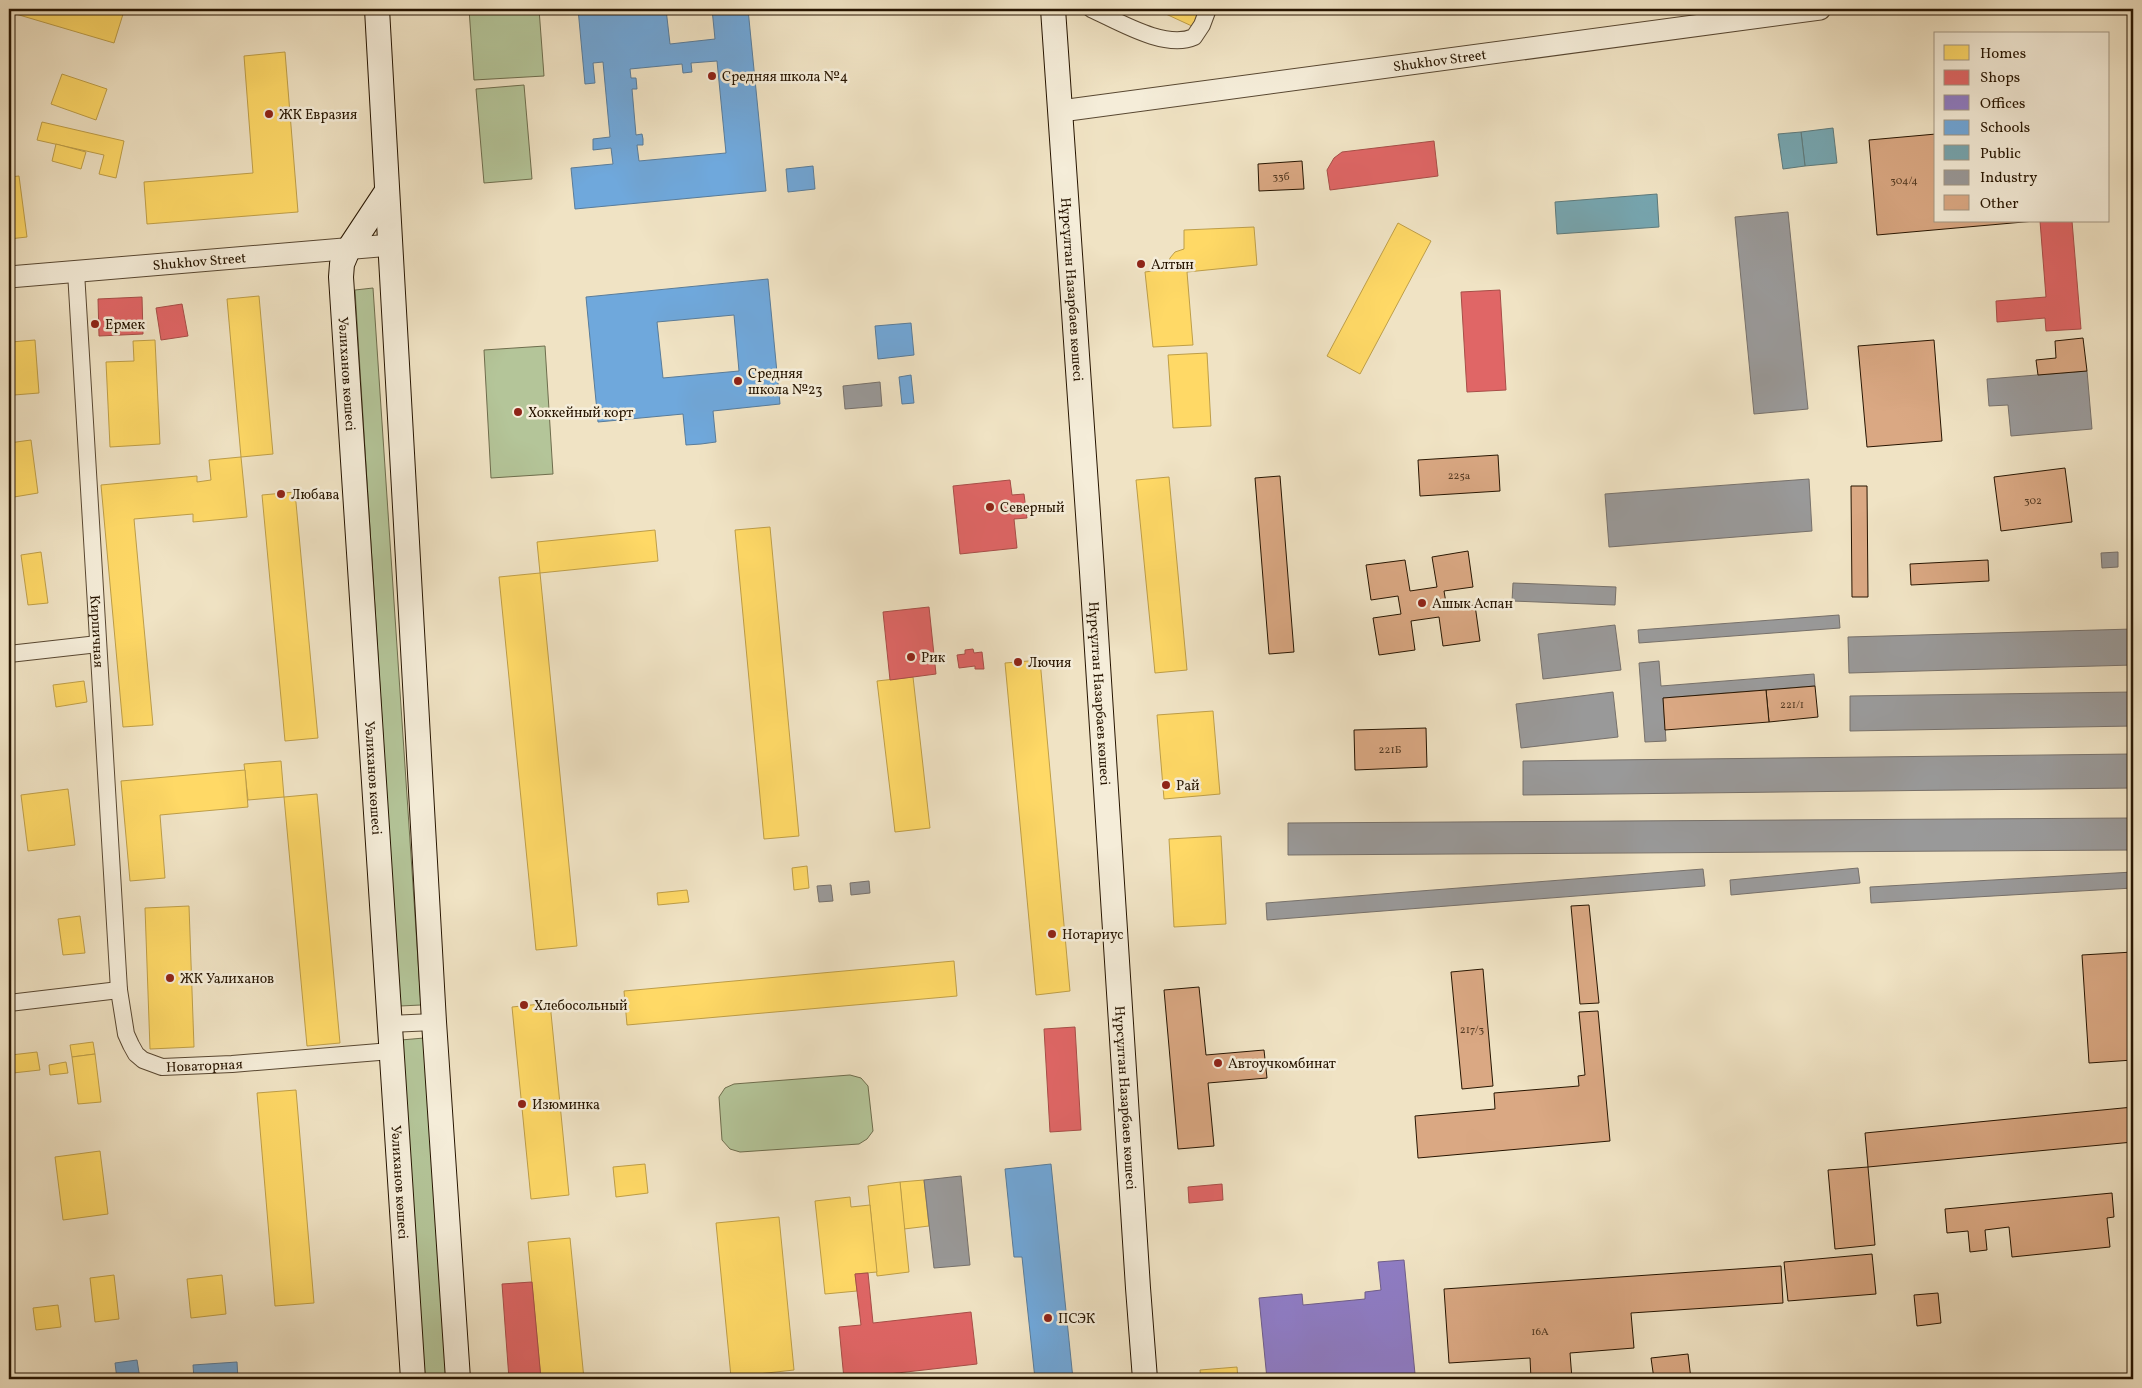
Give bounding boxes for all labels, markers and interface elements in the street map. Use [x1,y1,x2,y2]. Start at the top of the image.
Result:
legend [1934,32,2110,222]
text: Homes [1980,44,2026,65]
street label: Shukhov Street [1392,46,1488,77]
place label: Средняя школа №4 [722,68,848,87]
text: Shops [1980,68,2020,89]
marker: Средняя школа №4 [706,70,718,82]
text: Offices [1980,94,2025,115]
place label: ЖК Евразия [279,106,357,125]
marker: ЖК Евразия [263,108,275,120]
text: Schools [1980,118,2030,139]
text: Public [1980,144,2021,165]
text: Industry [1980,168,2037,189]
house number: 33б [1272,170,1290,185]
house number: 304/4 [1890,174,1918,189]
text: Other [1980,194,2019,215]
street label: Нұрсұлтан Назарбаев көшесі [1055,197,1087,382]
street label: Shukhov Street [152,249,247,276]
place label: Алтын [1151,256,1194,275]
marker: Алтын [1135,258,1147,270]
place label: Ермек [105,316,145,335]
street label: Уәлиханов көшесі [333,316,359,432]
marker: Ермек [89,318,101,330]
place label: Средняя школа №23 [748,365,822,400]
marker: Средняя школа №23 [732,375,744,387]
place label: Хоккейный корт [528,404,633,423]
marker: Хоккейный корт [512,406,524,418]
house number: 225а [1448,469,1471,484]
place label: Любава [291,486,340,505]
marker: Любава [275,488,287,500]
house number: 302 [2024,494,2042,509]
place label: Северный [1000,499,1065,518]
marker: Северный [984,501,996,513]
street label: Кирпичная [84,594,108,668]
place label: Ашык Аспан [1432,595,1514,614]
marker: Ашык Аспан [1416,597,1428,609]
street label: Нұрсұлтан Назарбаев көшесі [1083,601,1114,786]
place label: Рик [921,649,946,668]
marker: Рик [905,651,917,663]
place label: Лючия [1028,654,1071,673]
marker: Лючия [1012,656,1024,668]
house number: 221/1 [1780,698,1804,713]
street label: Уәлиханов көшесі [359,720,385,836]
house number: 221Б [1379,743,1402,758]
place label: Рай [1176,777,1200,796]
marker: Рай [1160,779,1172,791]
place label: Нотариус [1062,926,1124,945]
marker: Нотариус [1046,928,1058,940]
place label: ЖК Уалиханов [180,970,274,989]
marker: ЖК Уалиханов [164,972,176,984]
place label: Хлебосольный [534,997,628,1016]
marker: Хлебосольный [518,999,530,1011]
street label: Нұрсұлтан Назарбаев көшесі [1109,1005,1140,1190]
house number: 217/3 [1460,1023,1485,1038]
street label: Новаторная [166,1055,244,1078]
place label: Автоучкомбинат [1228,1055,1336,1074]
marker: Автоучкомбинат [1212,1057,1224,1069]
place label: Изюминка [532,1096,600,1115]
marker: Изюминка [516,1098,528,1110]
street label: Уәлиханов көшесі [385,1125,412,1240]
place label: ПСЭК [1058,1310,1096,1329]
marker: ПСЭК [1042,1312,1054,1324]
house number: 16А [1531,1325,1549,1340]

